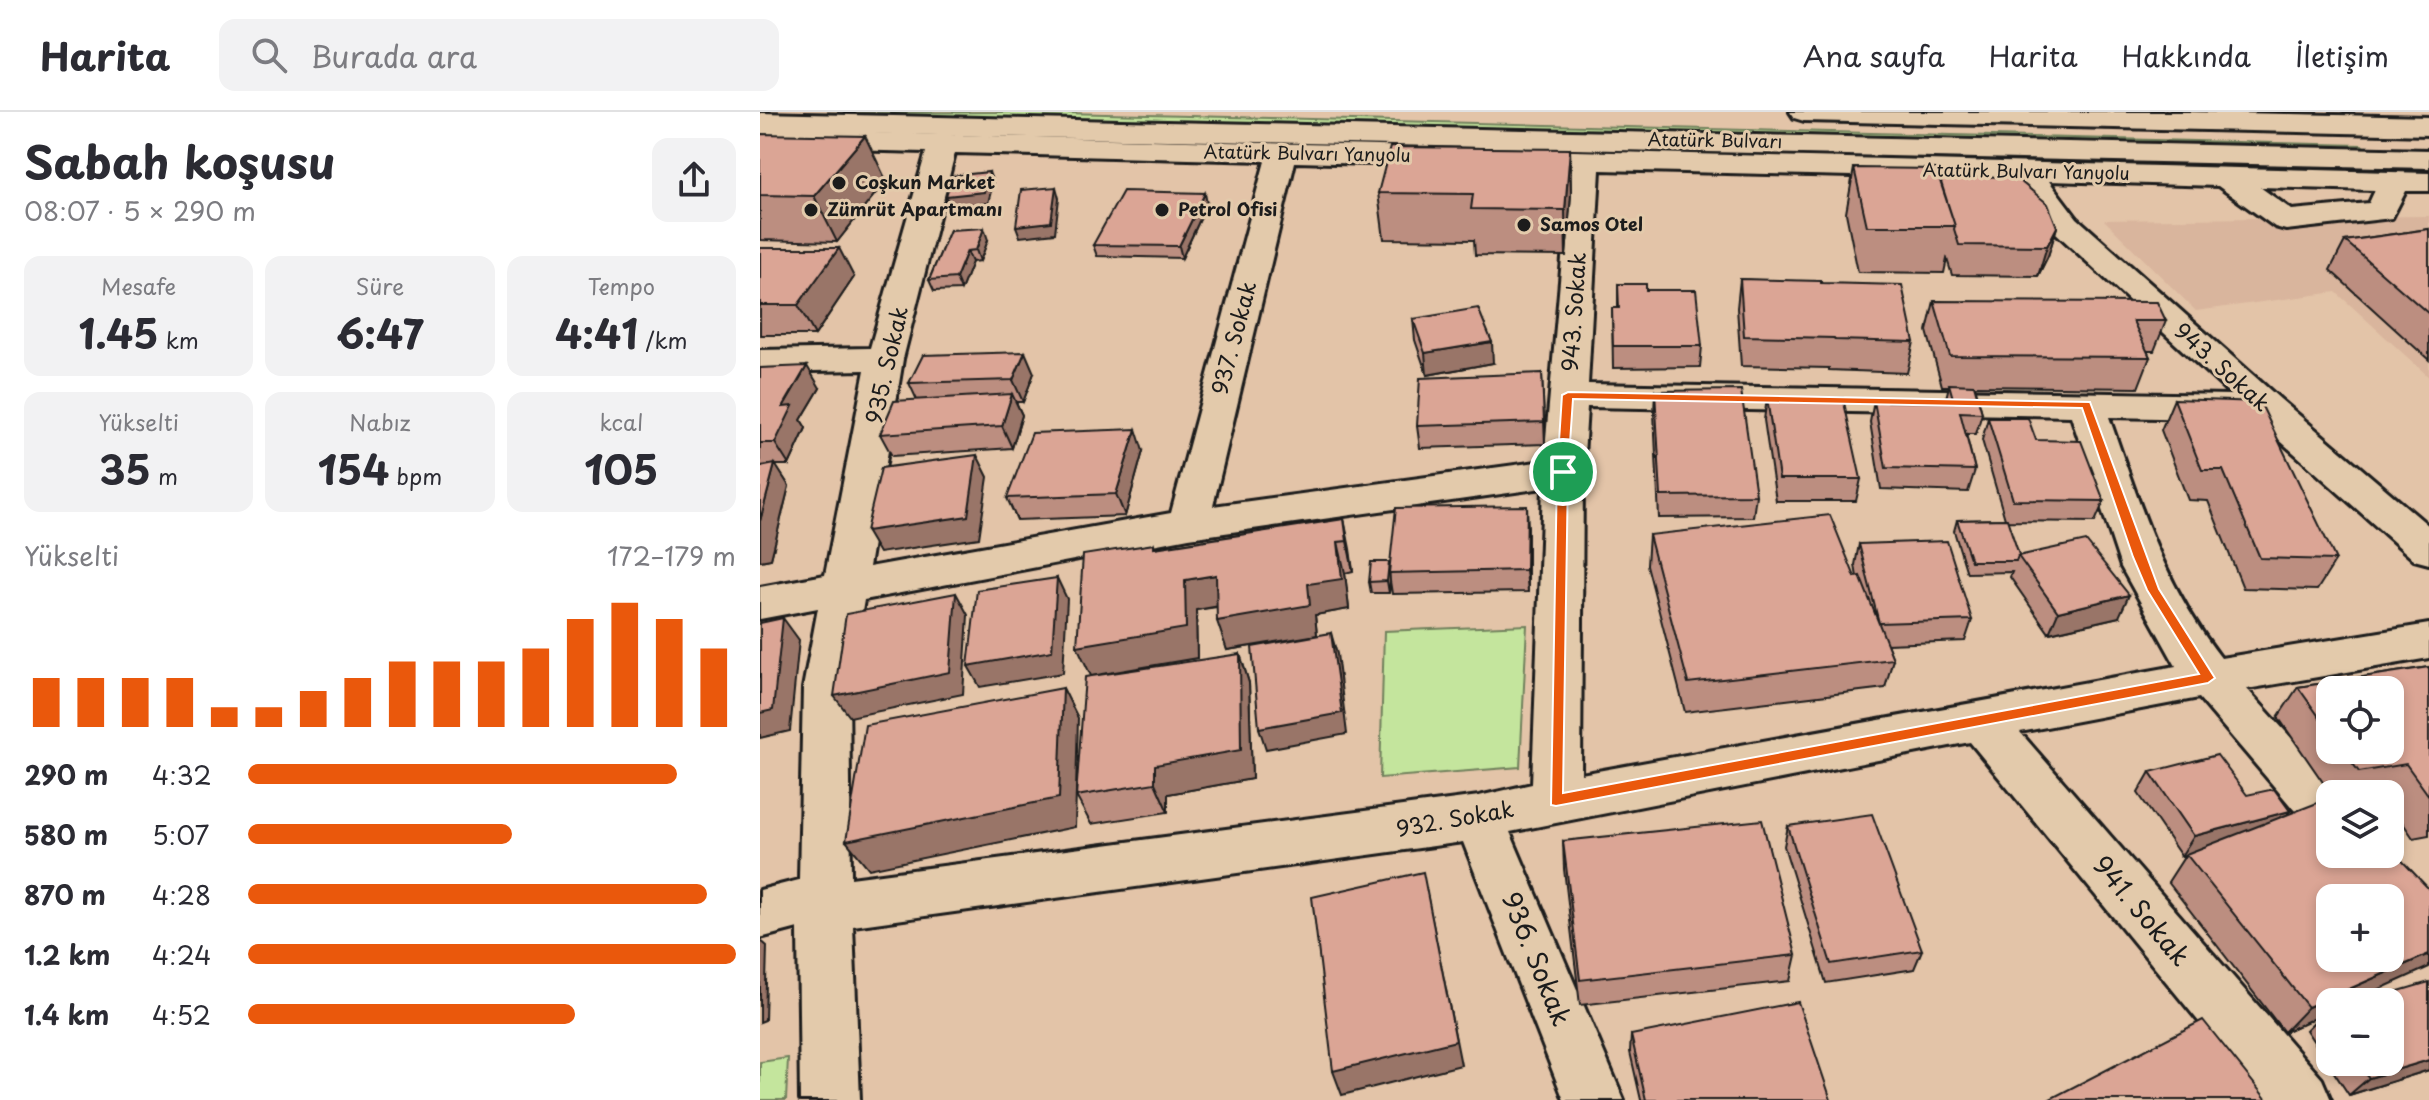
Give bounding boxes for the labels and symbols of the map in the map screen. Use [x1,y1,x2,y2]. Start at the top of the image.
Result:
street label: Atatürk Bulvarı [1647,125,1783,154]
street label: Atatürk Bulvarı Yanyolu [1203,137,1411,168]
street label: Atatürk Bulvarı Yanyolu [1922,155,2130,186]
place label: Coşkun Market [855,168,995,195]
marker: Coşkun Market [830,174,848,192]
place label: Zümrüt Apartmanı [827,195,1002,222]
place label: Petrol Ofisi [1178,195,1278,222]
marker: Zümrüt Apartmanı [802,201,820,219]
marker: Petrol Ofisi [1153,201,1171,219]
place label: Samos Otel [1540,210,1643,237]
marker: Samos Otel [1515,216,1533,234]
street label: 943. Sokak [1552,251,1593,373]
street label: 937. Sokak [1202,277,1264,398]
street label: 935. Sokak [856,302,915,427]
street label: 943. Sokak [2168,314,2279,418]
pin [1529,438,1597,506]
street label: 932. Sokak [1393,791,1517,844]
street label: 941. Sokak [2084,846,2200,974]
street label: 936. Sokak [1493,885,1582,1031]

